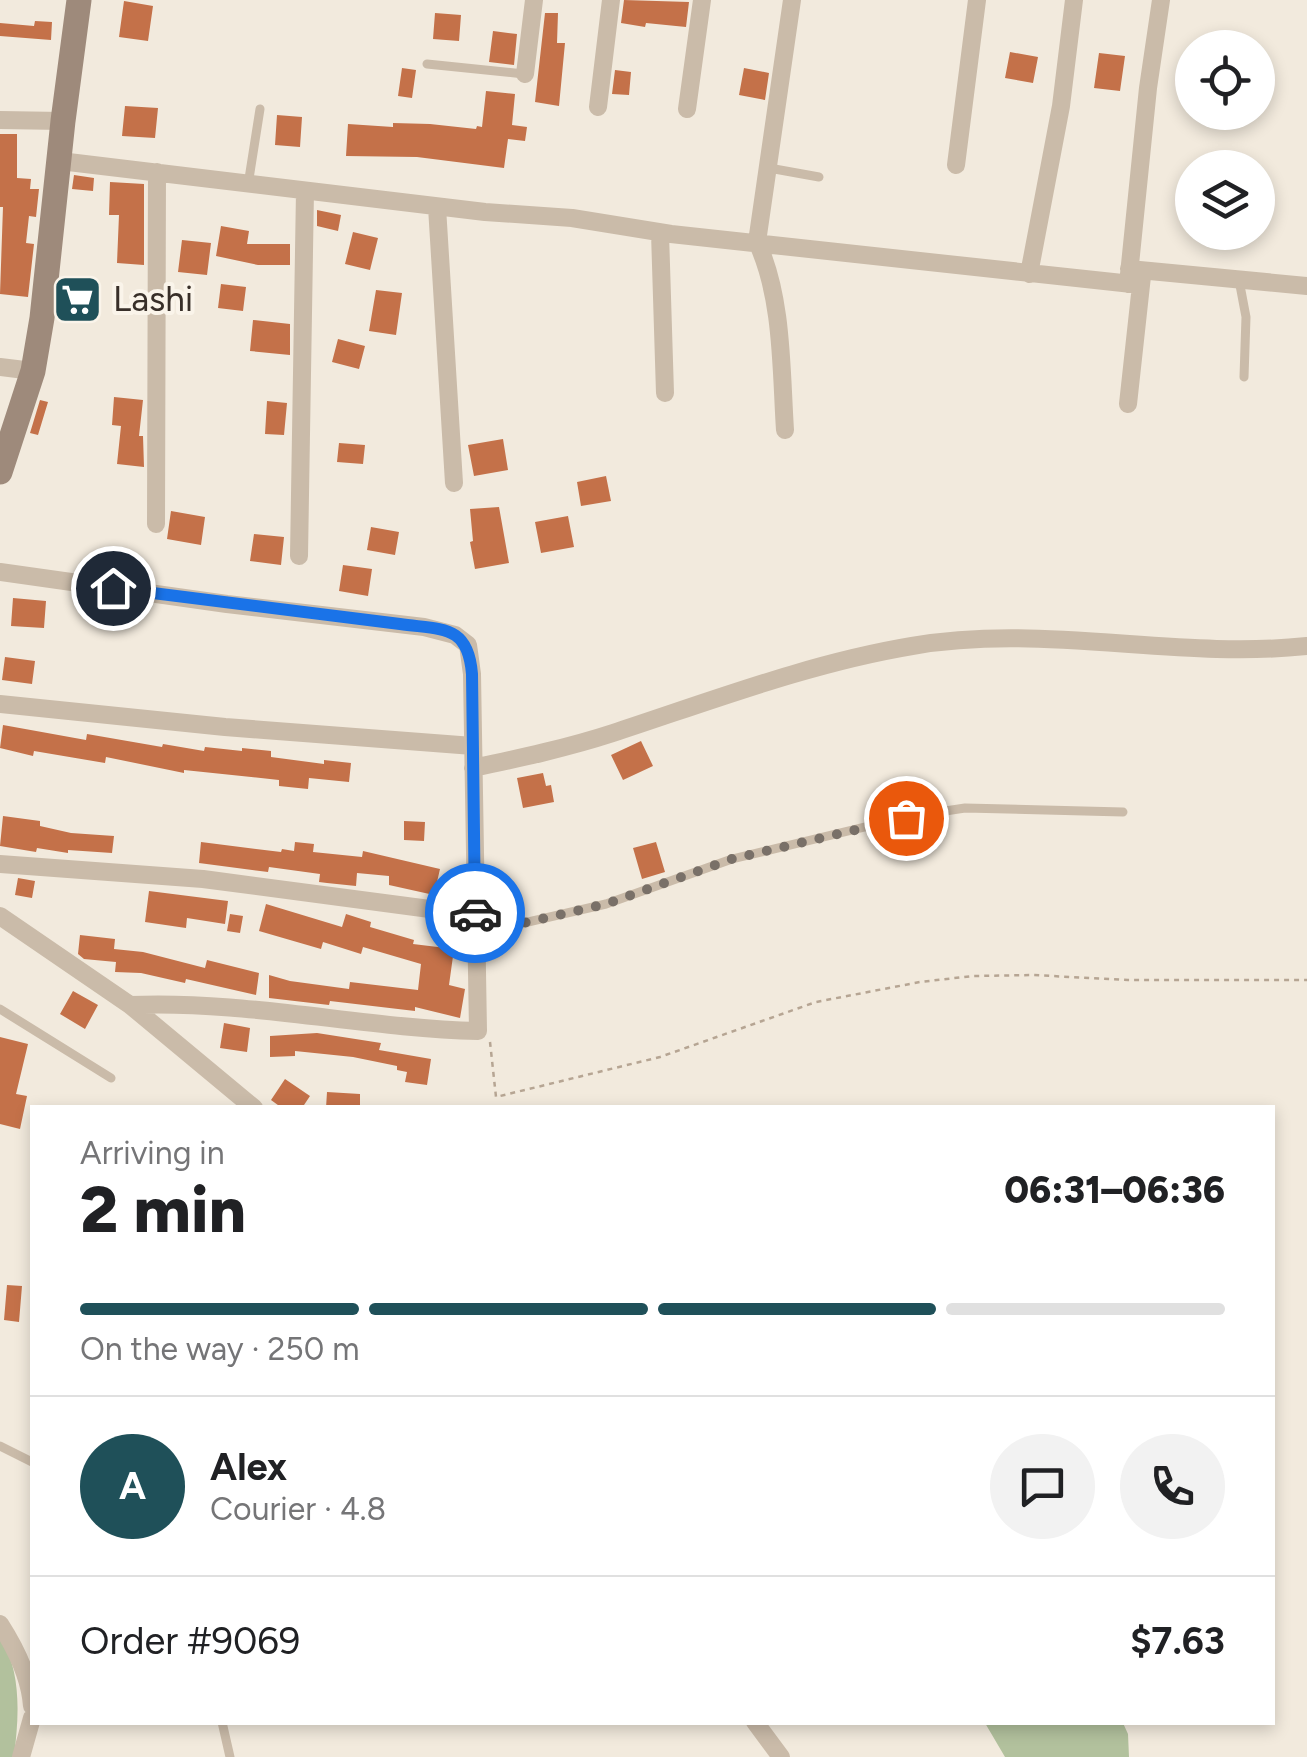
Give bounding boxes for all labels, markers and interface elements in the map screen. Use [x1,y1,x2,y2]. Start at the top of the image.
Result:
map controls [1175,30,1275,250]
button: locate [1175,30,1275,130]
button: layers [1175,150,1275,250]
supermarket icon: Lashi [52,273,104,325]
place label: Lashi [113,278,193,320]
pin [71,546,156,631]
icon: home [86,561,141,616]
pin [864,776,949,861]
icon: bag [879,791,934,846]
courier [425,863,525,963]
icon: car [448,886,503,941]
text: Arriving in [80,1134,225,1172]
text: 06:31–06:36 [1004,1167,1225,1213]
text: 2 min [80,1170,246,1248]
text: On the way · 250 m [80,1330,359,1368]
button: chat [990,1434,1095,1539]
button: phone [1120,1434,1225,1539]
text: Alex [210,1444,287,1490]
text: A [119,1463,146,1509]
text: Courier · 4.8 [210,1490,386,1528]
text: Order #9069 [80,1618,300,1664]
text: $7.63 [1130,1618,1225,1664]

